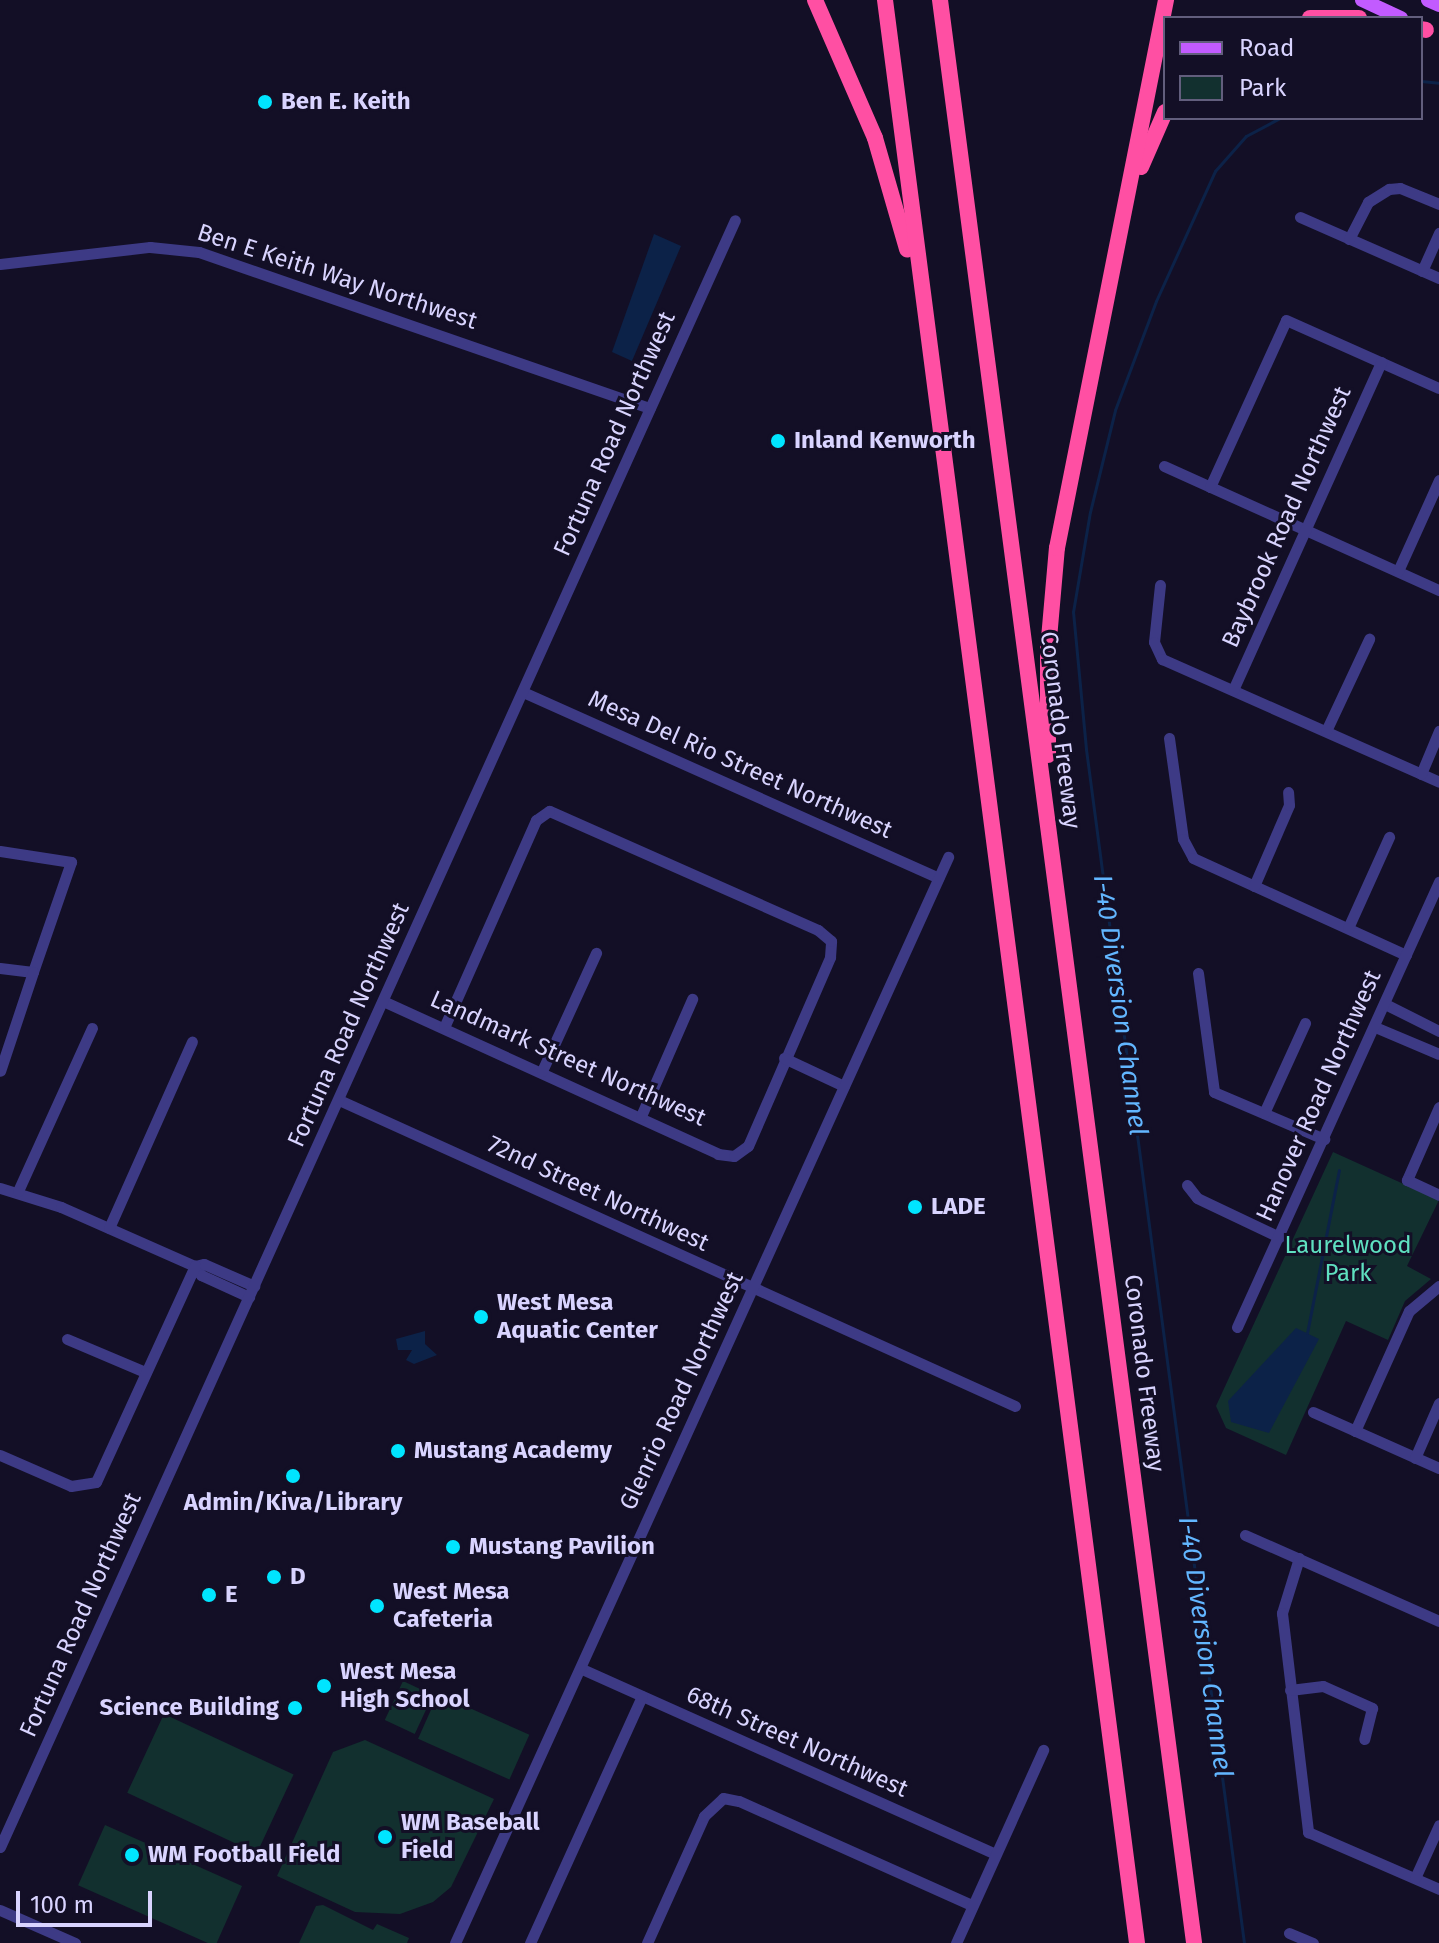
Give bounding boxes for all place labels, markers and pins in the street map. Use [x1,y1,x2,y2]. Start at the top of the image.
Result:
place label: Ben E. Keith [281,88,411,116]
marker: Ben E. Keith [256,93,274,111]
place label: Inland Kenworth [794,427,976,455]
marker: Inland Kenworth [769,432,787,450]
place label: LADE [931,1193,986,1221]
marker: LADE [906,1198,924,1216]
place label: West Mesa Aquatic Center [497,1289,658,1345]
marker: West Mesa Aquatic Center [472,1308,490,1326]
place label: Mustang Academy [414,1437,612,1465]
marker: Mustang Academy [389,1442,407,1460]
marker: Admin/Kiva/Library [284,1467,302,1485]
place label: Admin/Kiva/Library [184,1489,402,1517]
place label: Mustang Pavilion [469,1533,655,1561]
marker: Mustang Pavilion [444,1538,462,1556]
place label: D [290,1563,306,1591]
marker: D [265,1568,283,1586]
place label: West Mesa Cafeteria [393,1578,509,1634]
place label: E [225,1581,238,1609]
marker: E [200,1586,218,1604]
marker: West Mesa Cafeteria [368,1597,386,1615]
place label: West Mesa High School [340,1658,470,1714]
marker: West Mesa High School [315,1677,333,1695]
place label: Science Building [99,1694,279,1722]
marker: Science Building [286,1699,304,1717]
place label: WM Baseball Field [401,1809,540,1865]
marker: WM Baseball Field [376,1828,394,1846]
place label: WM Football Field [148,1841,340,1869]
marker: WM Football Field [123,1846,141,1864]

